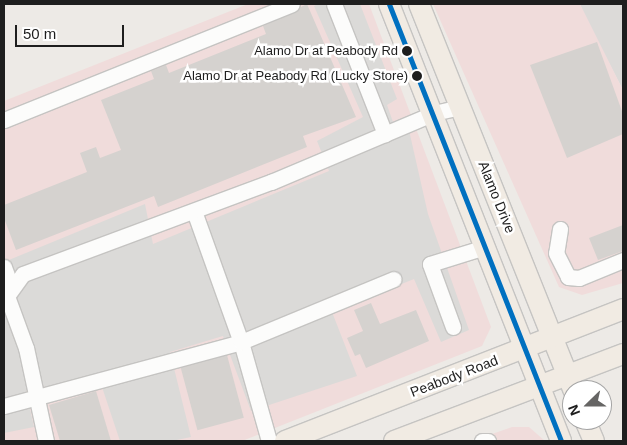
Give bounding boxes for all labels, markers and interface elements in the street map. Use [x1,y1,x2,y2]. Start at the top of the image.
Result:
scale bar [18,15,126,47]
text: 50 m [23,25,56,42]
place label: Alamo Dr at Peabody Rd [254,43,398,59]
marker: Alamo Dr at Peabody Rd [402,46,412,56]
place label: Alamo Dr at Peabody Rd (Lucky Store) [183,68,408,84]
marker: Alamo Dr at Peabody Rd (Lucky Store) [412,71,422,81]
street label: Alamo Drive [475,159,519,235]
street label: Peabody Road [408,352,500,400]
north arrow [562,380,612,430]
text: N [565,403,583,418]

